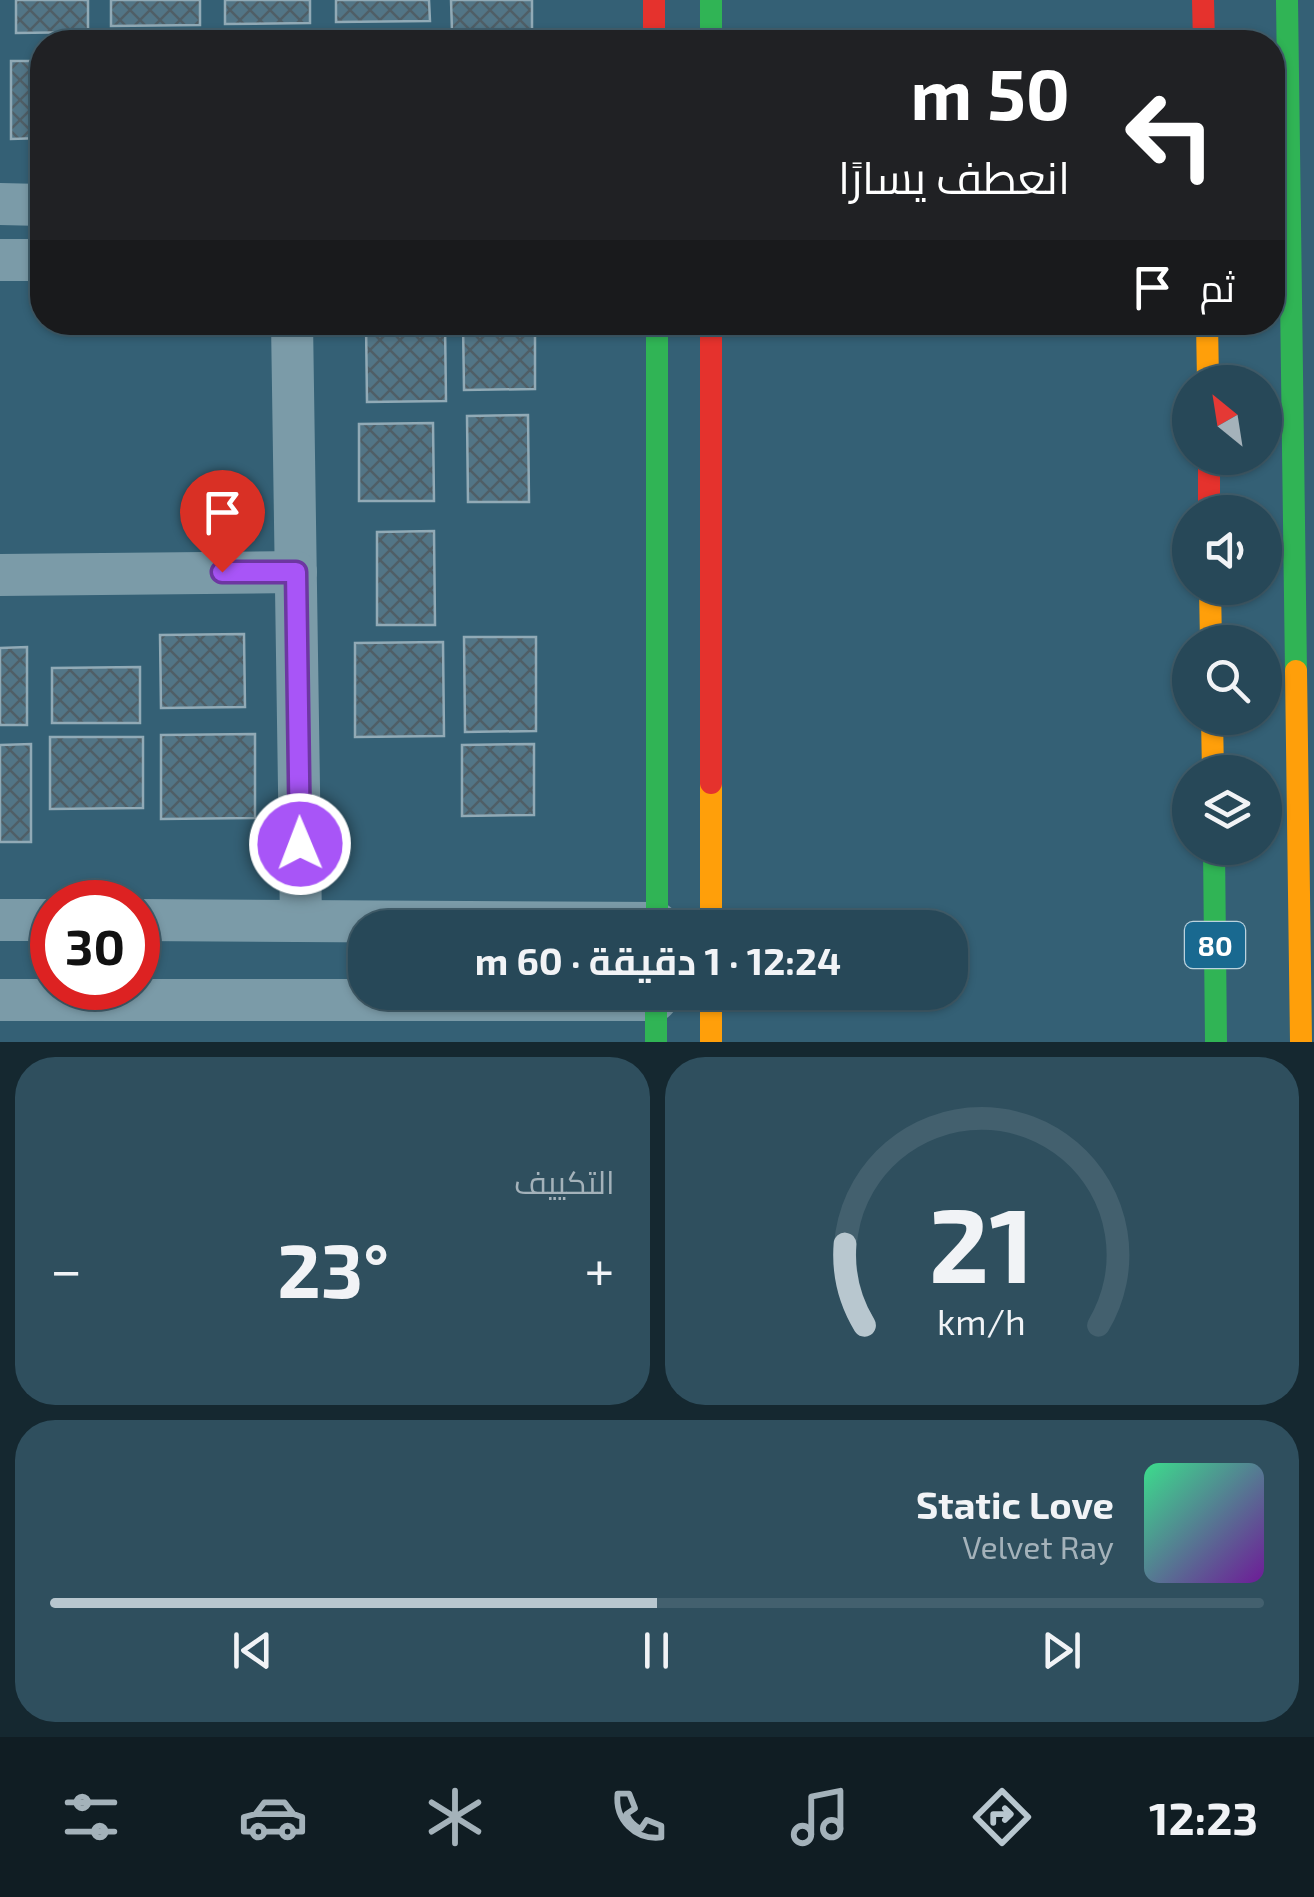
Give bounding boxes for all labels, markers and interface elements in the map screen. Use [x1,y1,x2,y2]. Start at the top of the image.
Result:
text: 50 m [910,50,1070,134]
icon: left [1105,70,1235,200]
text: انعطف يسارًا [838,149,1070,203]
icon: arrive [1125,260,1180,315]
text: ثم [1200,264,1235,310]
north arrow [1172,365,1282,475]
map controls [1172,365,1282,865]
pin [180,470,265,573]
icon: arrive [195,485,250,540]
button: sound [1172,495,1282,605]
button: search [1172,625,1282,735]
button: layers [1172,755,1282,865]
position arrow [248,792,352,896]
speed limit sign: 30 [30,880,160,1010]
road number: 80 [1185,922,1245,968]
text: 12:24 · 1 دقيقة · 60 m [475,937,841,983]
text: التكييف [514,1162,615,1200]
text: 21 [929,1179,1034,1304]
text: 23° [277,1223,389,1313]
text: − [50,1235,82,1301]
text: + [584,1235,615,1301]
text: km/h [937,1299,1026,1342]
text: Static Love [916,1481,1114,1527]
text: Velvet Ray [962,1527,1114,1565]
icon: previous [225,1623,280,1678]
icon: pause [629,1623,684,1678]
icon: next [1034,1623,1089,1678]
icon: filters [56,1782,126,1852]
icon: car [238,1782,308,1852]
icon: climate [420,1782,490,1852]
icon: phone [603,1782,673,1852]
icon: music [785,1782,855,1852]
icon: directions [967,1782,1037,1852]
text: 12:23 [1149,1790,1258,1844]

